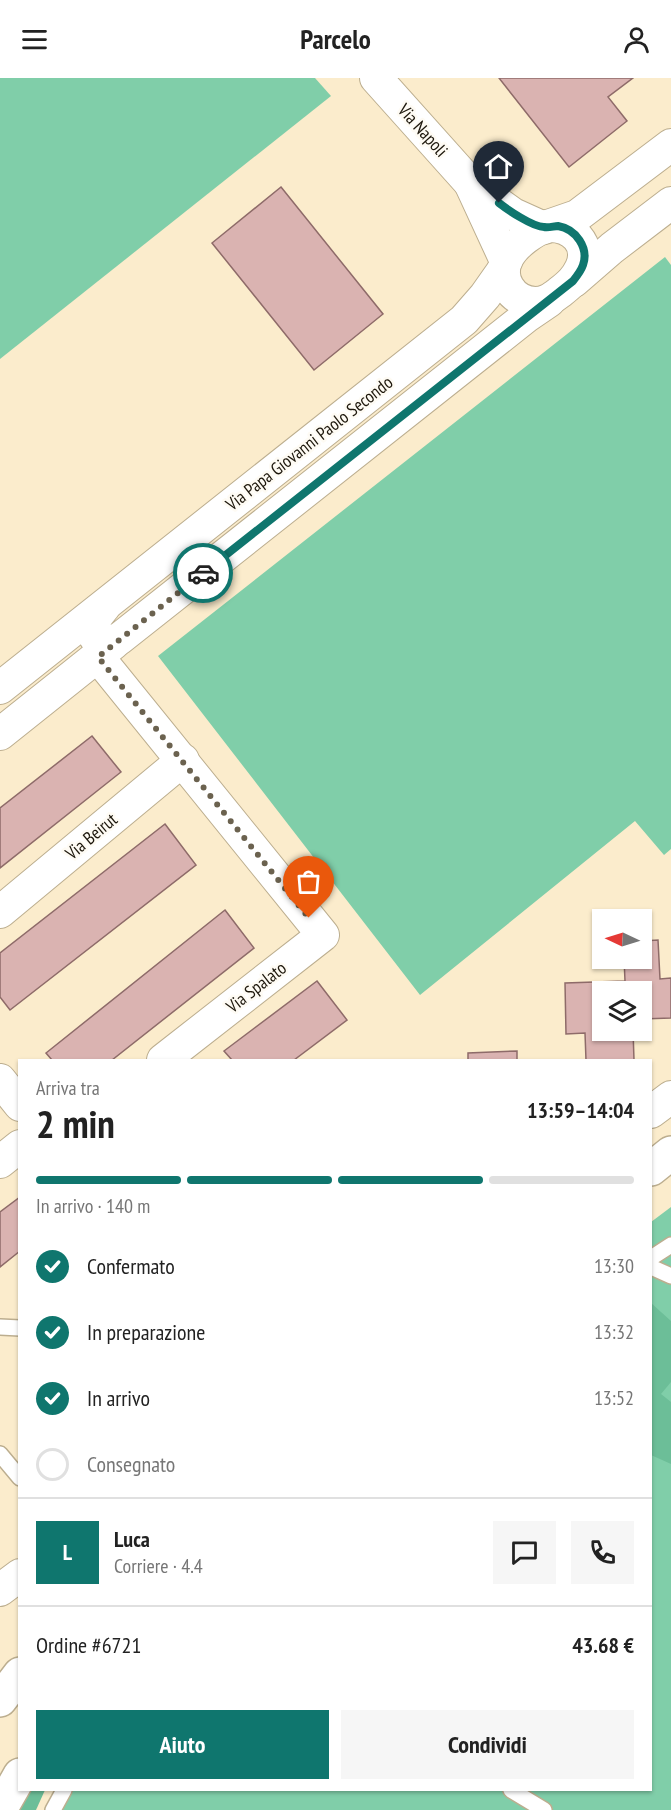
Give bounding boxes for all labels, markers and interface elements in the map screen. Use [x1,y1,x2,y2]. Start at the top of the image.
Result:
text: Parcelo [300,22,371,56]
icon: menu [18,23,51,56]
icon: person [620,23,653,56]
street label: Via Napoli [392,98,453,161]
pin [473,141,524,203]
icon: home [482,150,515,183]
street label: Via Papa Giovanni Paolo Secondo [220,370,397,516]
courier [173,543,233,603]
icon: car [187,557,220,590]
street label: Via Beirut [60,808,122,865]
pin [283,856,334,918]
icon: bag [292,865,325,898]
north arrow [592,909,652,969]
map controls [592,909,652,1041]
street label: Via Spalato [221,956,291,1018]
button: layers [592,981,652,1041]
text: Arriva tra [36,1075,100,1101]
text: 13:59–14:04 [527,1096,634,1124]
text: 2 min [36,1098,115,1149]
text: In arrivo · 140 m [36,1193,150,1219]
icon: check [36,1250,69,1283]
text: Confermato [87,1252,175,1280]
text: 13:30 [594,1253,634,1279]
icon: check [36,1316,69,1349]
text: In preparazione [87,1318,205,1346]
text: 13:32 [594,1319,634,1345]
icon: check [36,1382,69,1415]
text: In arrivo [87,1384,150,1412]
text: 13:52 [594,1385,634,1411]
text: Consegnato [87,1450,175,1478]
button: chat [493,1521,556,1584]
button: phone [571,1521,634,1584]
text: Luca [114,1525,150,1553]
text: L [63,1538,72,1566]
text: Corriere · 4.4 [114,1553,203,1579]
text: Ordine #6721 [36,1631,141,1659]
text: 43.68 € [572,1631,634,1659]
button: Aiuto [36,1710,329,1779]
button: Condividi [341,1710,634,1779]

